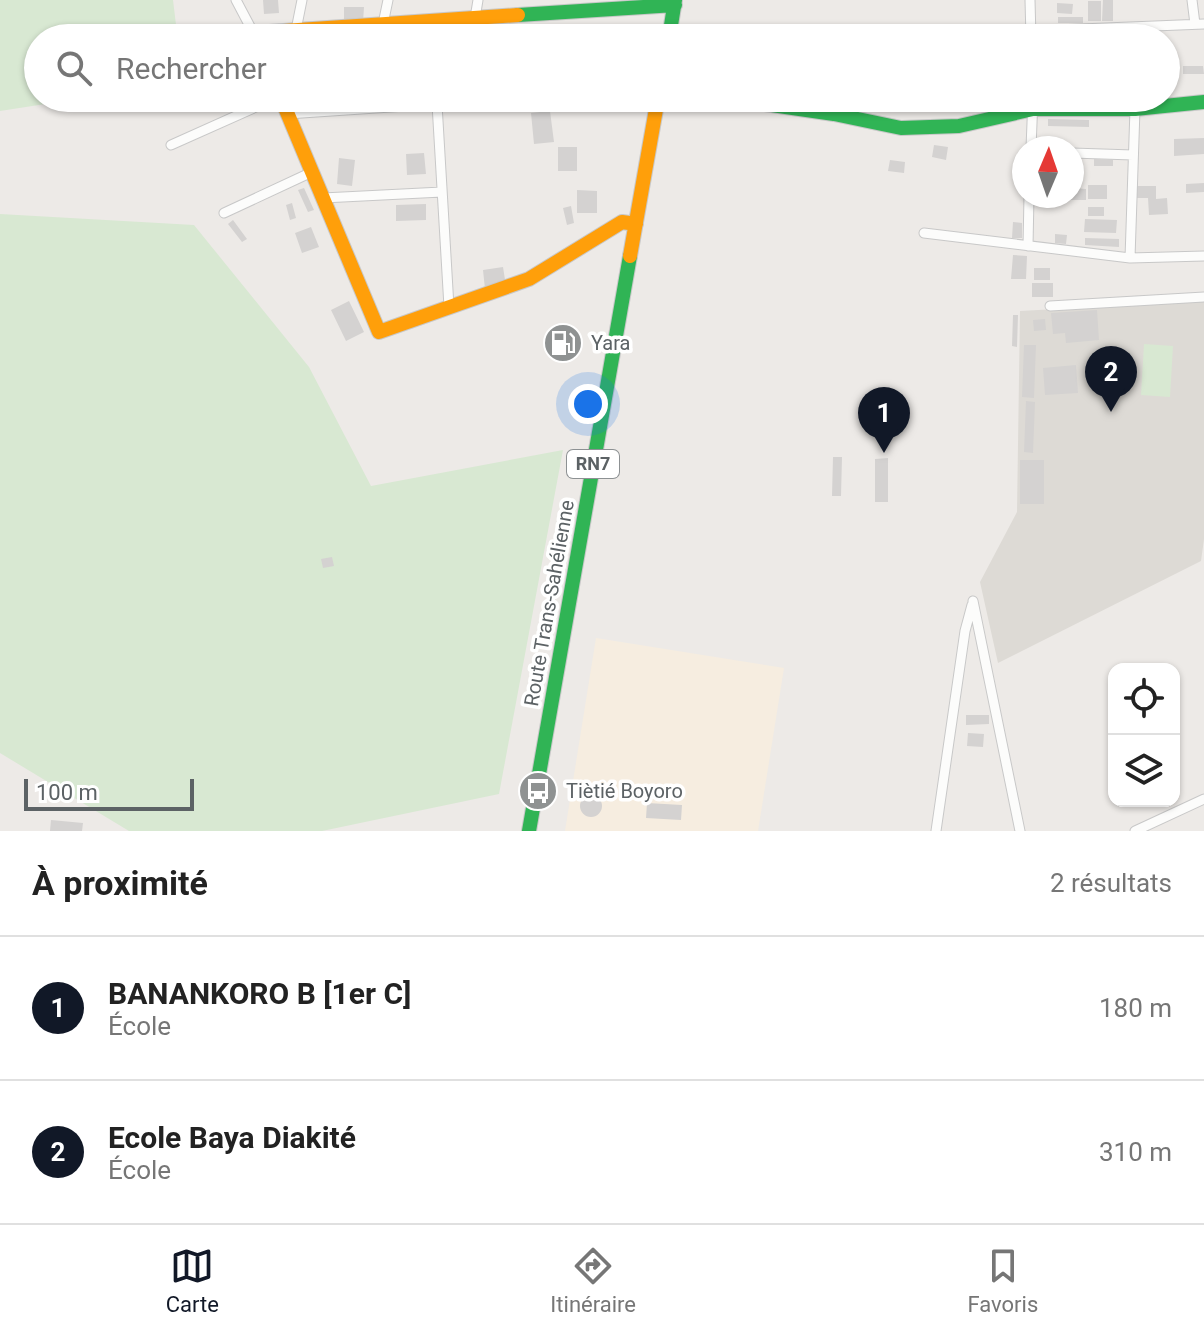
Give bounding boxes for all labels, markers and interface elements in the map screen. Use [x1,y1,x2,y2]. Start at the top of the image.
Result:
search box [24,24,1180,112]
icon: search [52,46,96,90]
text: Rechercher [116,51,267,86]
north arrow [1012,136,1084,208]
fuel station icon: Yara [542,322,584,364]
place label: Yara [591,331,630,355]
pin: 2 [1085,346,1137,412]
your location [568,384,608,424]
pin: 1 [858,387,910,453]
road number: RN7 [567,450,619,478]
street label: Route Trans-Sahélienne [519,498,579,708]
map controls [1108,663,1180,807]
button: locate [1108,663,1180,735]
button: layers [1108,735,1180,807]
bus stop icon: Tiètié Boyoro [517,770,559,812]
scale bar [24,775,194,811]
place label: Tiètié Boyoro [566,779,683,803]
text: 100 m [36,780,98,805]
text: À proximité [32,863,208,903]
text: 2 résultats [1050,868,1172,898]
text: BANANKORO B [1er C] [108,976,411,1011]
text: 1 [51,993,65,1023]
text: 180 m [1099,993,1172,1023]
text: École [108,1011,171,1041]
text: Ecole Baya Diakité [108,1120,356,1155]
text: 2 [51,1137,65,1167]
text: 310 m [1099,1137,1172,1167]
text: École [108,1155,171,1185]
tab: Carte [166,1244,219,1317]
tab: Itinéraire [550,1244,636,1317]
tab: Favoris [967,1244,1038,1317]

